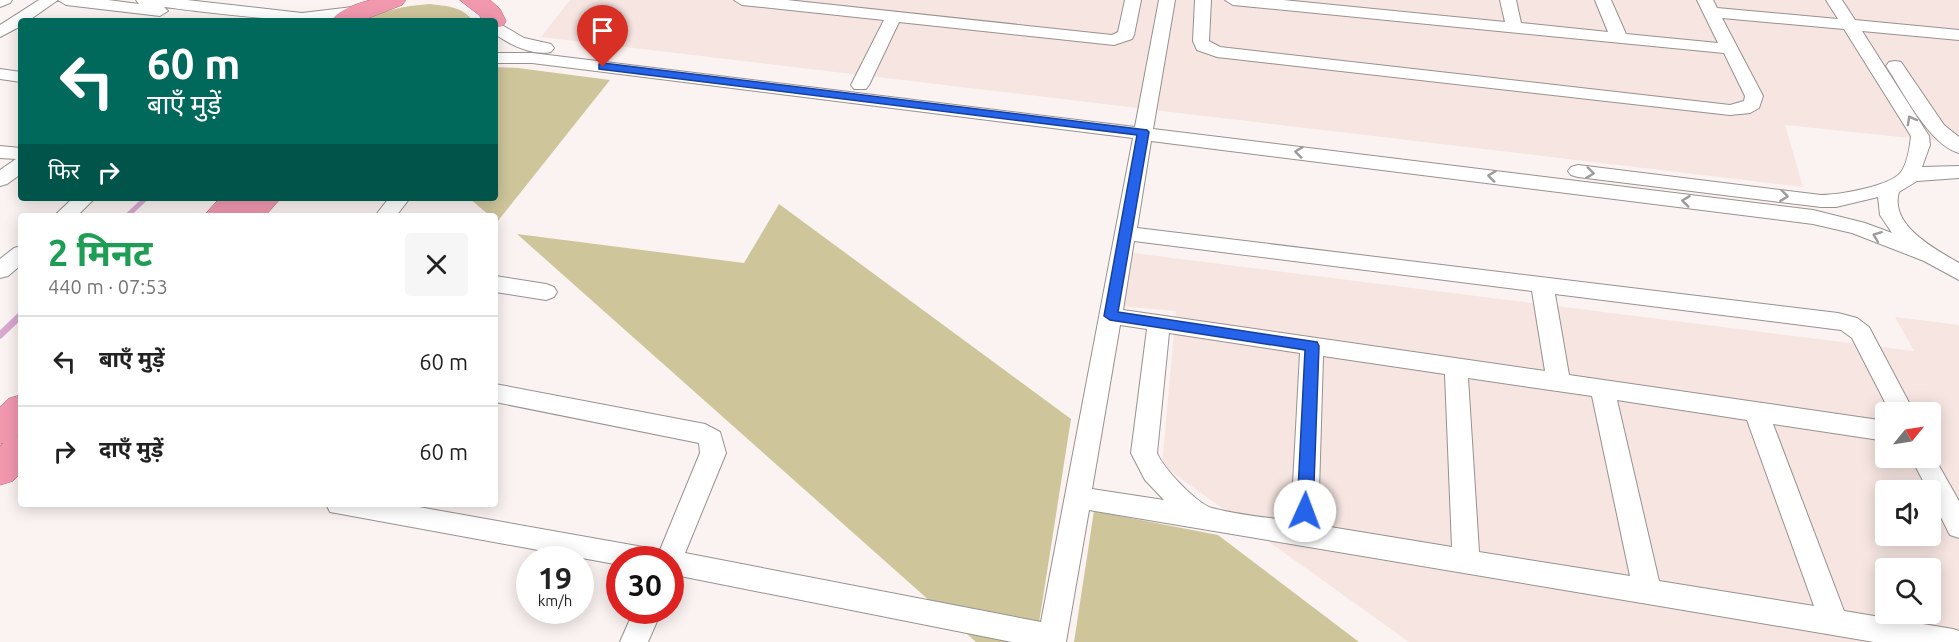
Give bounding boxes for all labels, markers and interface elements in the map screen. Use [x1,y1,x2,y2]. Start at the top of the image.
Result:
pin [577,5,628,67]
icon: arrive [586,14,619,47]
text: 60 m [147,40,241,87]
icon: left [48,42,126,120]
text: बाएँ मुड़ें [147,89,221,119]
one-way arrow [1907,116,1918,126]
one-way arrow [1294,146,1303,159]
icon: right [92,156,125,189]
text: फिर [48,158,80,183]
one-way arrow [1585,166,1595,179]
one-way arrow [1488,171,1497,183]
one-way arrow [1779,190,1788,202]
one-way arrow [1681,195,1690,207]
one-way arrow [1872,230,1883,243]
text: 2 मिनट [48,232,152,273]
button: close [405,233,468,296]
text: 440 m · 07:53 [48,275,168,298]
icon: left [48,345,81,378]
text: बाएँ मुड़ें [99,346,165,371]
text: 60 m [419,349,468,374]
north arrow [1875,402,1941,468]
map controls [1875,402,1941,624]
icon: right [48,435,81,468]
text: दाएँ मुड़ें [99,436,163,461]
text: 60 m [419,439,468,464]
position arrow [1273,479,1337,543]
button: sound [1875,480,1941,546]
speed limit sign: 30 [606,546,684,624]
button: search [1875,558,1941,624]
text: 19 [538,561,572,595]
text: km/h [538,592,572,609]

